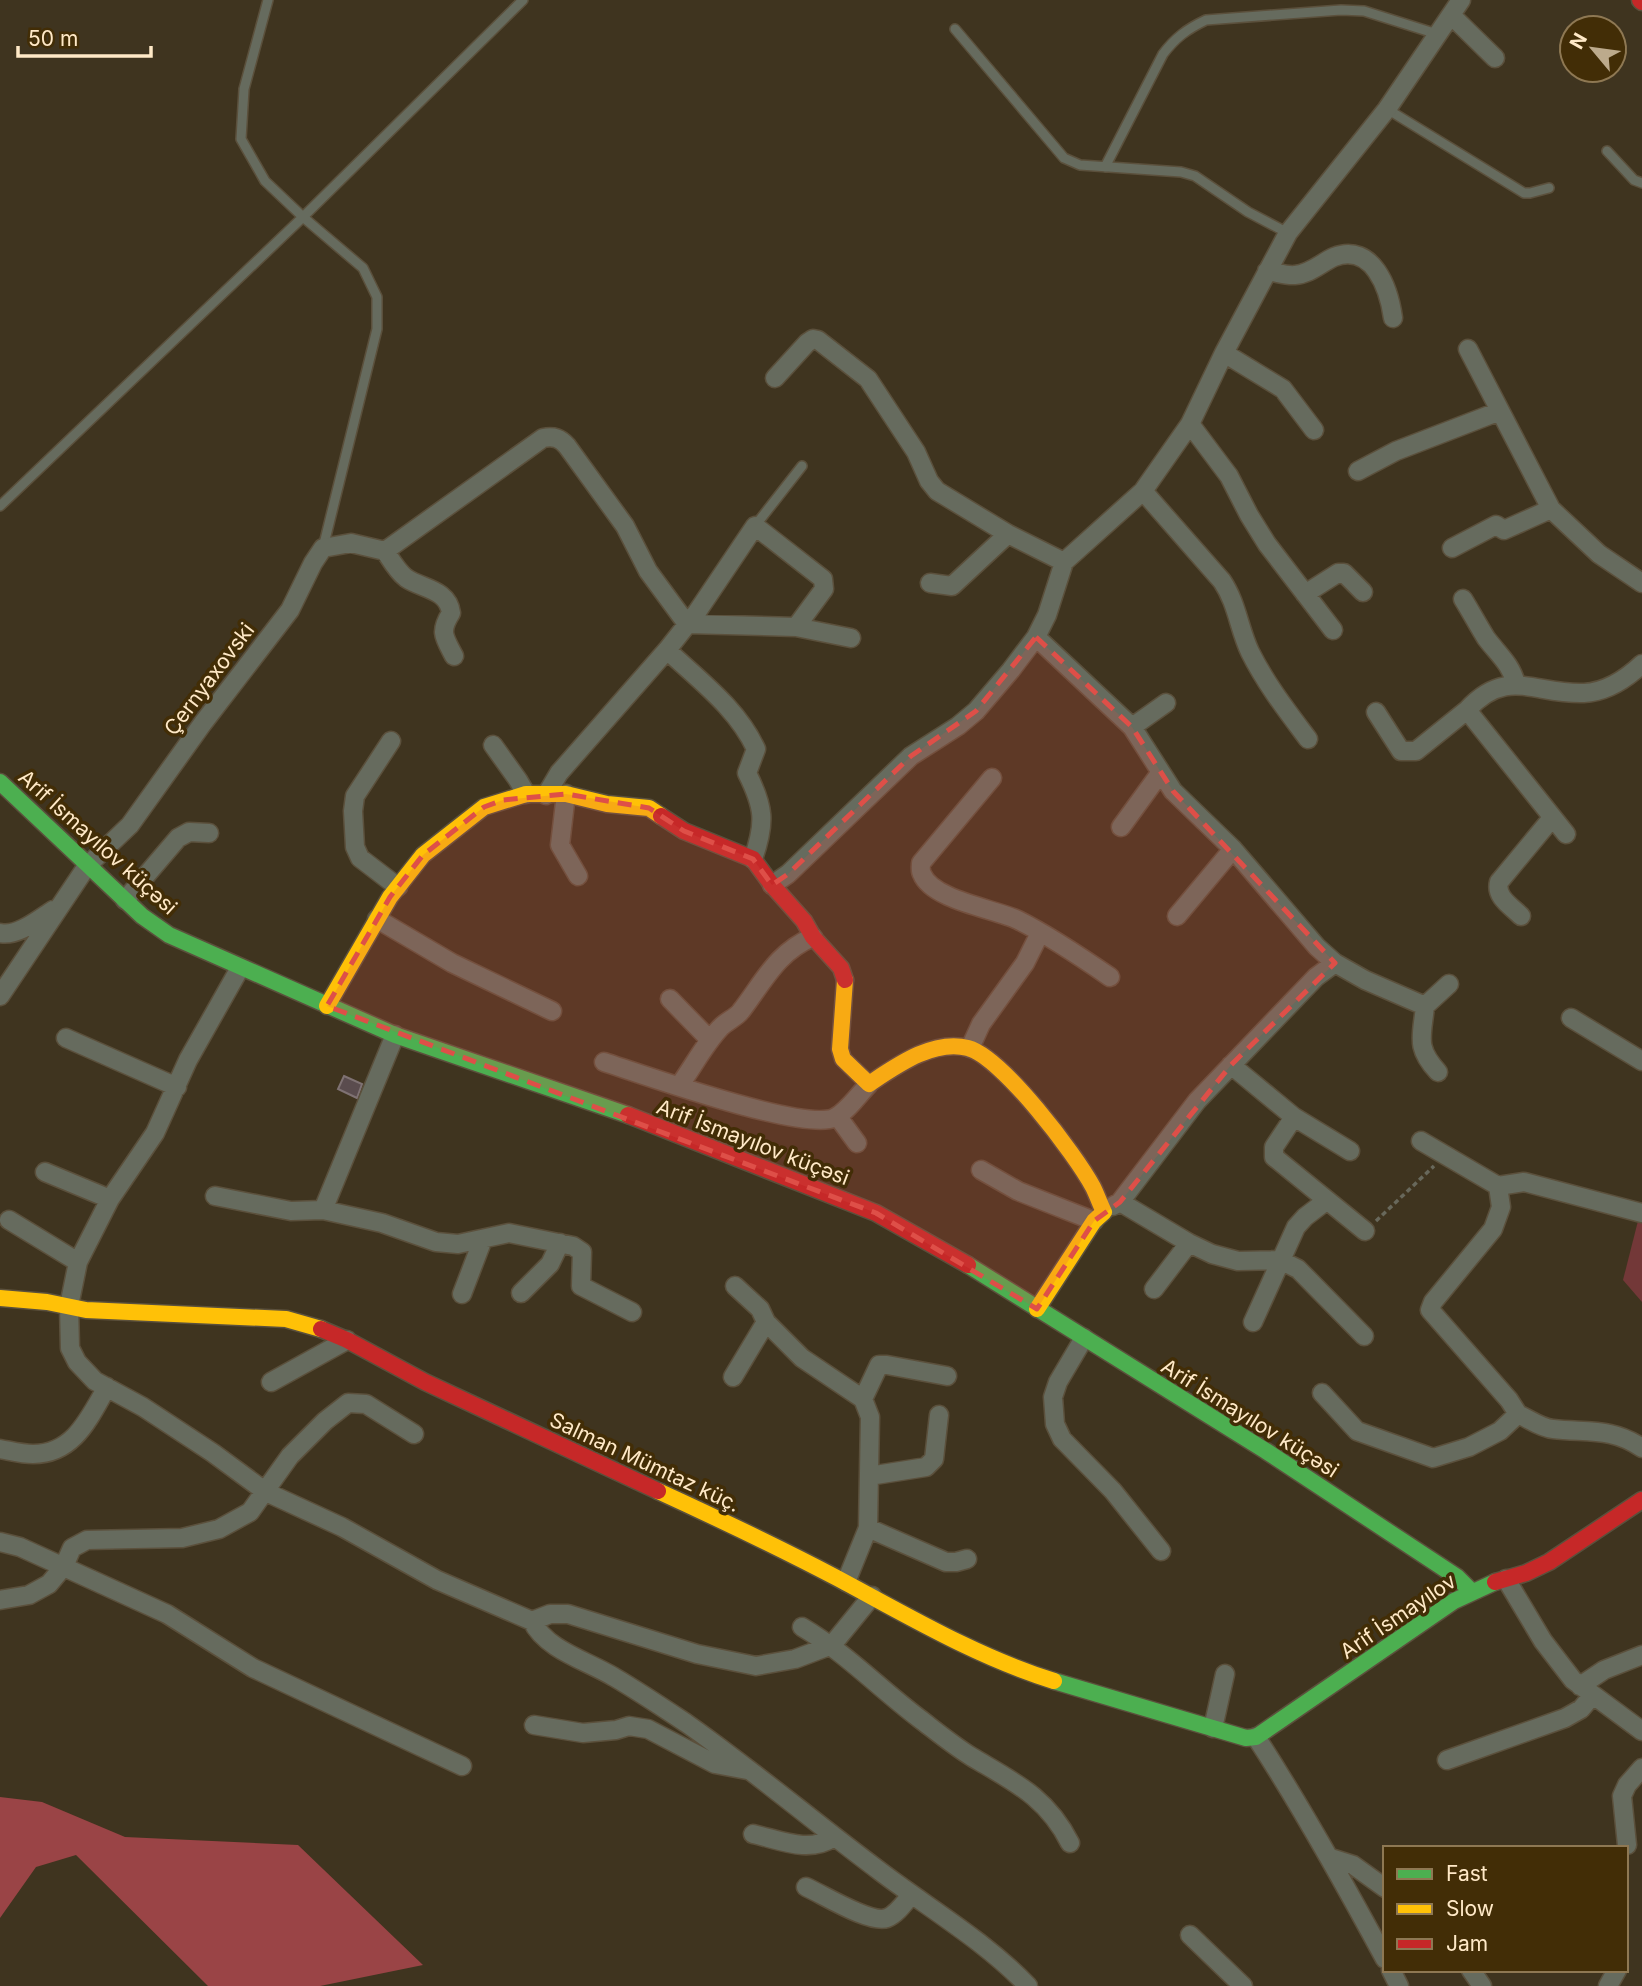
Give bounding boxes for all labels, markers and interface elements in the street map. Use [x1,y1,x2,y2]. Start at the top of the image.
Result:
scale bar [18,14,150,58]
north arrow [1558,14,1628,84]
text: 50 m [28,26,78,51]
text: N [1565,29,1592,53]
street label: Çernyaxovski [159,618,259,740]
street label: Arif İsmayılov küçəsi [14,764,183,920]
street label: Arif İsmayılov küçəsi [653,1093,853,1190]
street label: Arif İsmayılov küçəsi [1157,1352,1344,1483]
street label: Salman Mümtaz küç. [546,1407,744,1517]
street label: Arif İsmayılov [1335,1567,1461,1664]
legend [1383,1846,1628,1972]
text: Fast [1446,1861,1488,1886]
text: Slow [1446,1896,1494,1921]
text: Jam [1446,1931,1488,1956]

